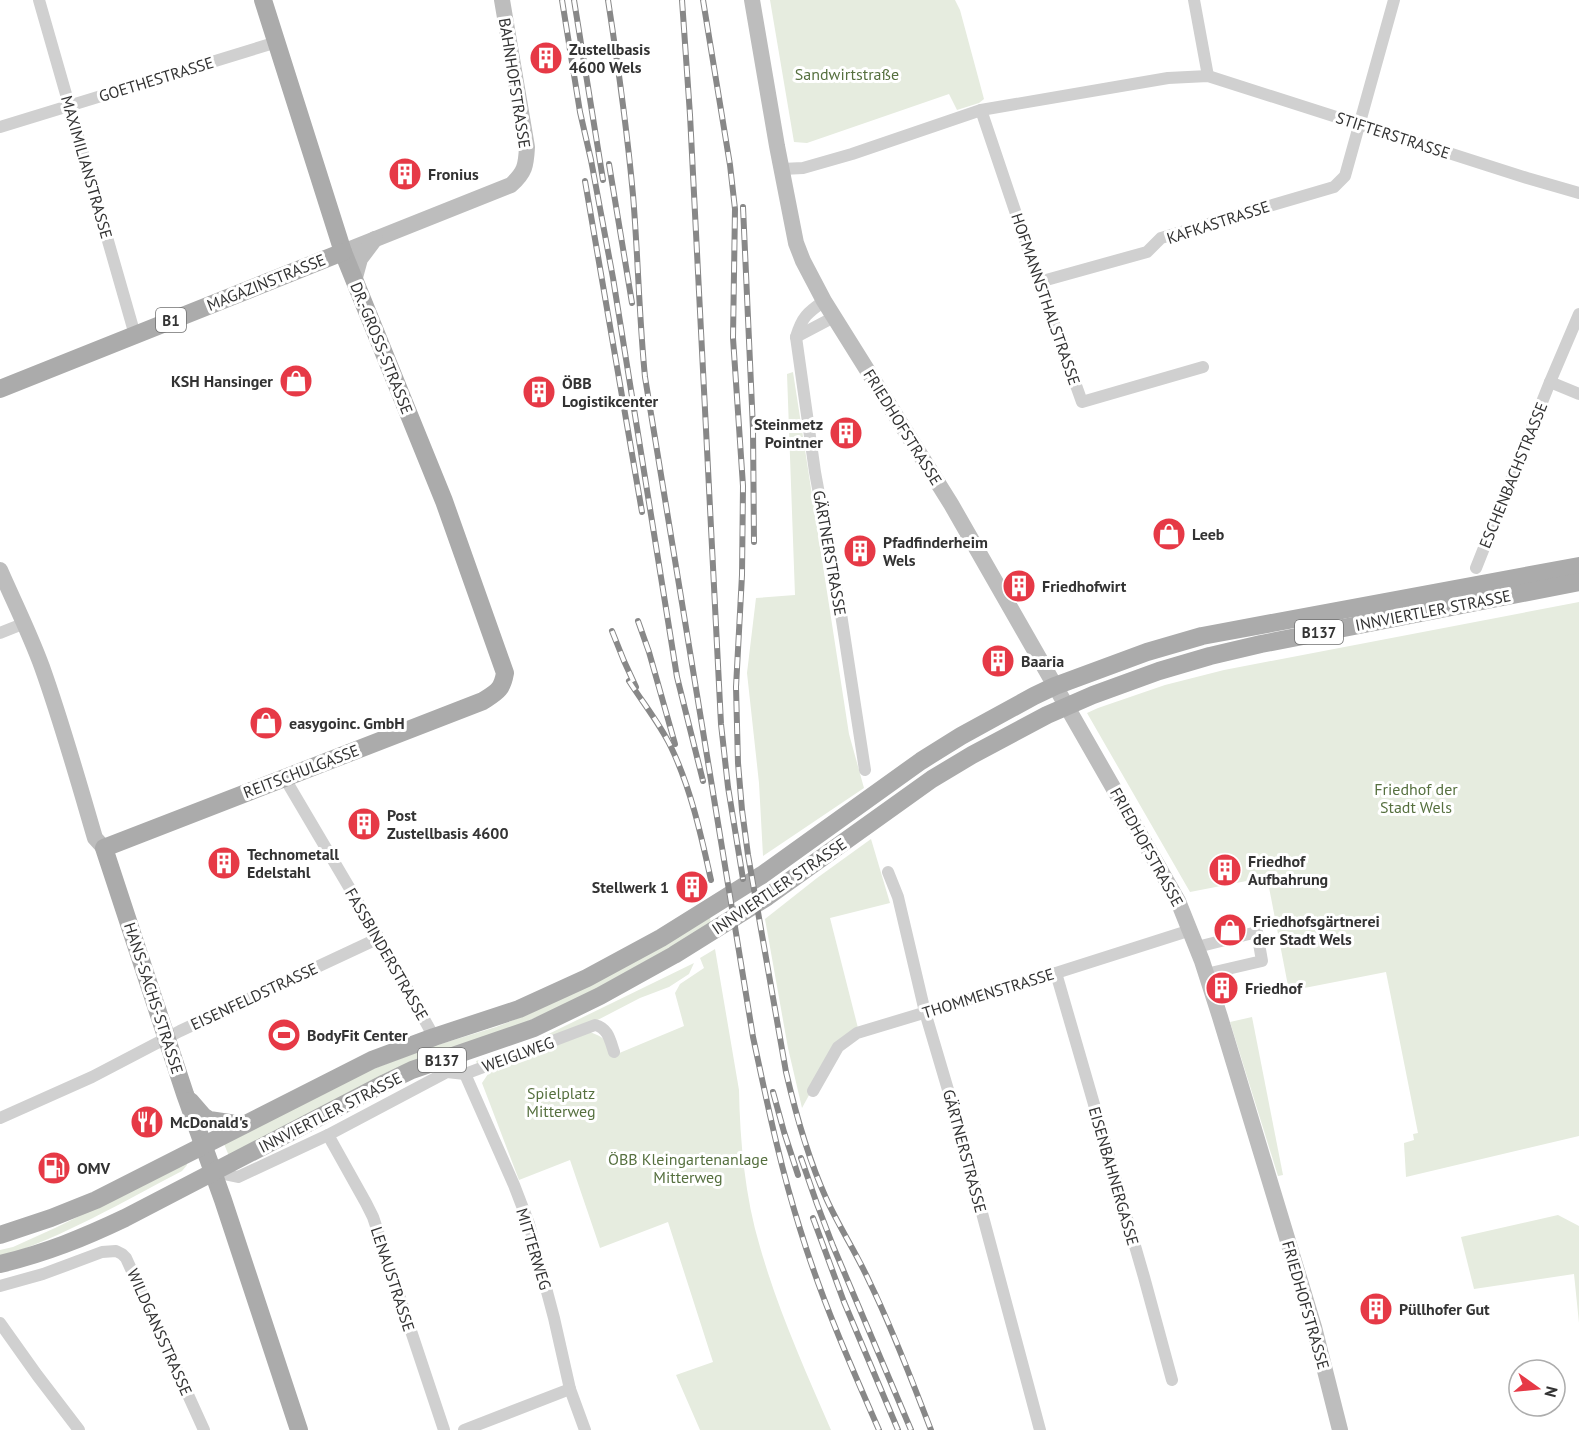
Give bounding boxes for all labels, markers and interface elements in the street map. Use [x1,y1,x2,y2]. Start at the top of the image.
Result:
street label: BAHNHOFSTRASSE [495,16,535,150]
place label: Zustellbasis 4600 Wels [569,39,650,77]
building icon: Zustellbasis 4600 Wels [528,40,564,76]
street label: GOETHESTRASSE [96,52,216,106]
park label: Sandwirtstraße [795,64,899,84]
street label: MAXIMILIANSTRASSE [57,93,117,241]
street label: STIFTERSTRASSE [1333,107,1453,163]
building icon: Fronius [387,156,423,192]
place label: Fronius [428,164,479,184]
street label: KAFKASTRASSE [1164,196,1272,248]
street label: HOFMANNSTHALSTRASSE [1007,210,1085,388]
street label: MAGAZINSTRASSE [204,249,328,315]
street label: DR.-GROSS-STRASSE [346,279,418,417]
road number: B1 [156,308,186,332]
shop icon: KSH Hansinger [278,363,314,399]
street label: FRIEDHOFSTRASSE [859,365,947,489]
place label: KSH Hansinger [171,371,273,391]
place label: ÖBB Logistikcenter [562,373,659,411]
building icon: ÖBB Logistikcenter [521,374,557,410]
street label: ESCHENBACHSTRASSE [1475,399,1551,551]
place label: Steinmetz Pointner [754,414,823,452]
building icon: Steinmetz Pointner [828,415,864,451]
street label: GÄRTNERSTRASSE [809,489,851,617]
shop icon: Leeb [1151,516,1187,552]
place label: Leeb [1192,524,1225,544]
place label: Pfadfinderheim Wels [883,532,988,570]
building icon: Pfadfinderheim Wels [842,533,878,569]
building icon: Friedhofwirt [1001,568,1037,604]
place label: Friedhofwirt [1042,576,1127,596]
street label: INNVIERTLER STRASSE [1354,585,1512,635]
road number: B137 [1295,620,1343,644]
building icon: Baaria [980,643,1016,679]
place label: Baaria [1021,651,1064,671]
shop icon: easygoinc. GmbH [248,705,284,741]
place label: easygoinc. GmbH [289,713,405,733]
street label: REITSCHULGASSE [240,740,362,802]
park label: Friedhof der Stadt Wels [1374,779,1458,817]
street label: FRIEDHOFSTRASSE [1106,784,1188,910]
place label: Post Zustellbasis 4600 [387,805,509,843]
building icon: Post Zustellbasis 4600 [346,806,382,842]
street label: INNVIERTLER STRASSE [708,834,850,938]
place label: Technometall Edelstahl [247,844,339,882]
building icon: Technometall Edelstahl [206,845,242,881]
place label: Friedhof Aufbahrung [1248,851,1328,889]
building icon: Friedhof Aufbahrung [1207,852,1243,888]
building icon: Stellwerk 1 [674,869,710,905]
place label: Stellwerk 1 [592,877,669,897]
street label: FASSBINDERSTRASSE [341,884,433,1024]
place label: Friedhofsgärtnerei der Stadt Wels [1253,911,1380,949]
shop icon: Friedhofsgärtnerei der Stadt Wels [1212,912,1248,948]
street label: HANS-SACHS-STRASSE [120,920,188,1076]
street label: EISENFELDSTRASSE [187,958,321,1034]
street label: THOMMENSTRASSE [920,963,1056,1023]
building icon: Friedhof [1204,970,1240,1006]
place label: Friedhof [1245,978,1303,998]
sports icon: BodyFit Center [266,1017,302,1053]
place label: BodyFit Center [307,1025,408,1045]
street label: WEIGLWEG [479,1032,557,1076]
road number: B137 [418,1048,466,1072]
street label: INNVIERTLER STRASSE [255,1067,405,1157]
park label: Spielplatz Mitterweg [526,1083,596,1121]
street label: GÄRTNERSTRASSE [939,1087,991,1215]
restaurant icon: McDonald's [129,1104,165,1140]
street label: EISENBAHNERGASSE [1085,1104,1143,1248]
place label: McDonald's [170,1112,249,1132]
park label: ÖBB Kleingartenanlage Mitterweg [608,1149,768,1187]
fuel station icon: OMV [36,1150,72,1186]
place label: OMV [77,1158,111,1178]
street label: MITTERWEG [512,1206,556,1292]
street label: LENAUSTRASSE [367,1224,419,1334]
street label: FRIEDHOFSTRASSE [1278,1238,1334,1372]
street label: WILDGANSSTRASSE [123,1266,197,1398]
building icon: Püllhofer Gut [1358,1291,1394,1327]
place label: Püllhofer Gut [1399,1299,1490,1319]
north arrow [1507,1358,1567,1418]
text: N [1540,1384,1563,1400]

